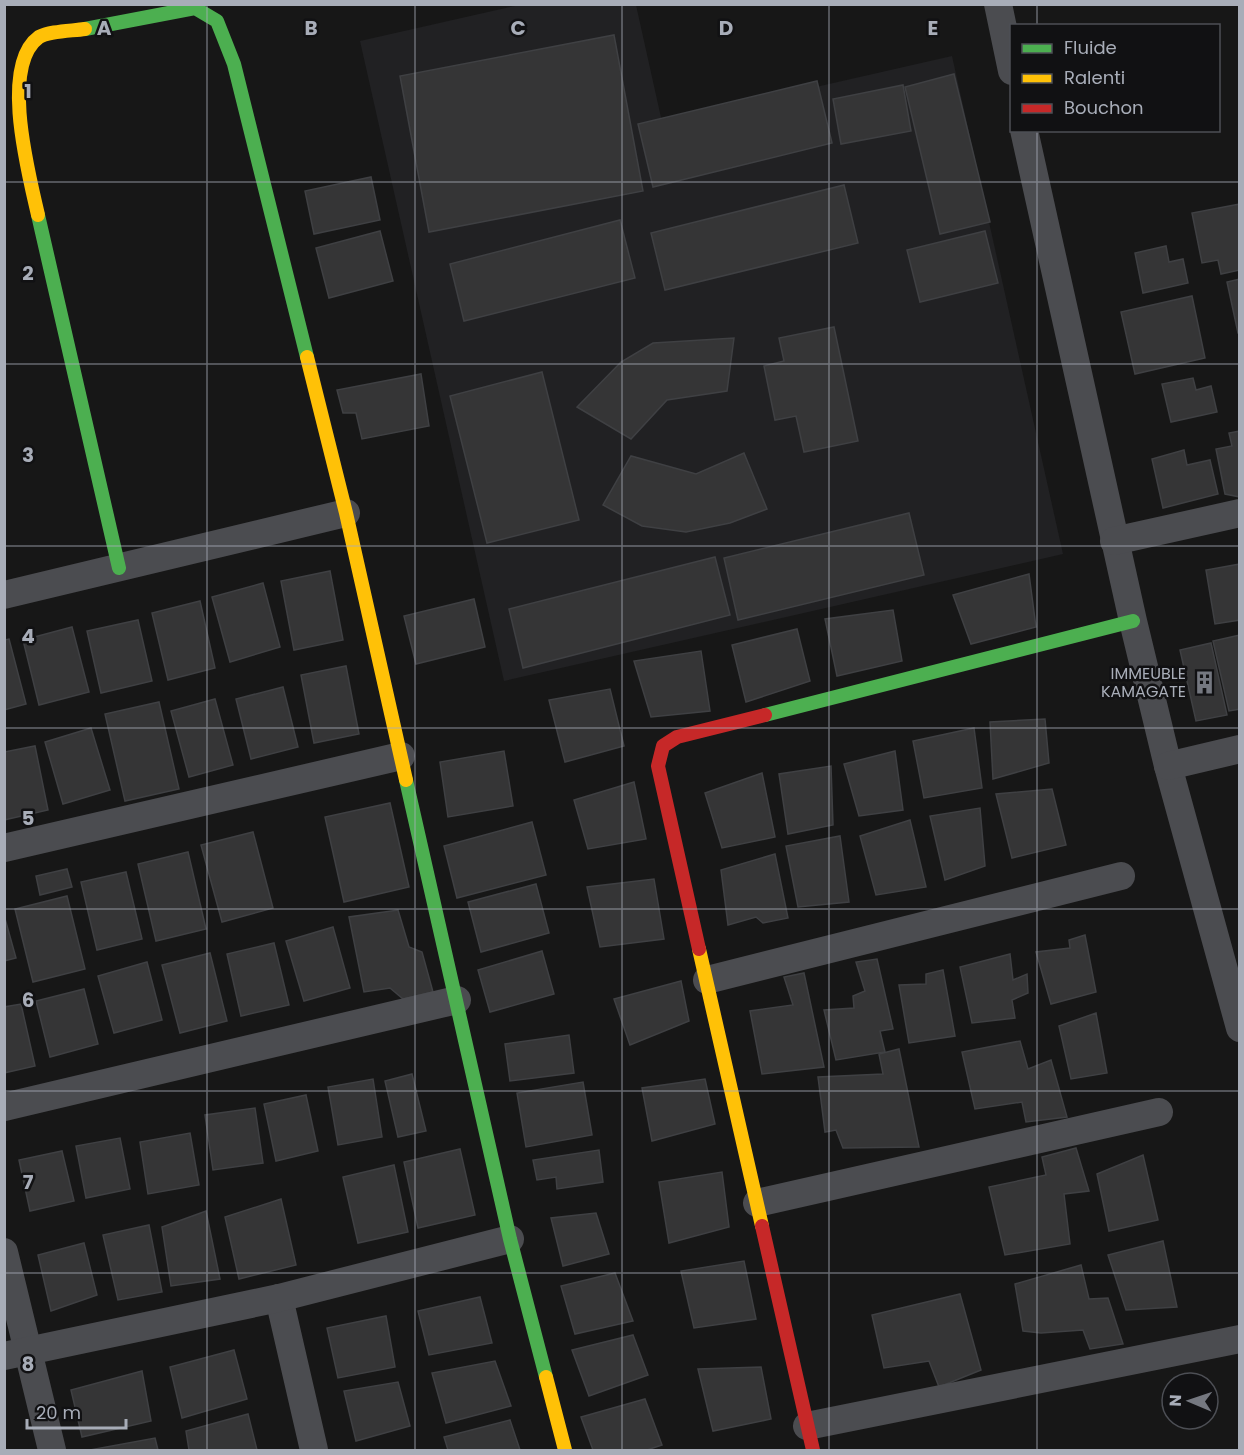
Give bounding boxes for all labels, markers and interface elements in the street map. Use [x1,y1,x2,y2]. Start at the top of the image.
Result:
text: A [97,14,112,42]
text: B [304,14,318,42]
text: C [510,14,526,42]
text: D [719,14,733,42]
text: E [928,14,938,42]
legend [1010,24,1220,132]
text: Fluide [1064,35,1117,60]
text: Ralenti [1064,65,1125,90]
text: 1 [24,77,32,105]
text: Bouchon [1064,95,1144,120]
text: 2 [22,259,34,287]
text: 3 [22,441,34,469]
text: 4 [21,622,35,650]
place label: IMMEUBLE KAMAGATE [1101,662,1186,703]
building icon: IMMEUBLE KAMAGATE [1191,669,1217,695]
text: 5 [22,804,35,832]
text: 6 [22,986,34,1014]
text: 7 [23,1168,34,1196]
text: 8 [22,1350,34,1378]
north arrow [1160,1371,1220,1431]
scale bar [27,1392,126,1430]
text: N [1164,1394,1187,1407]
text: 20 m [36,1400,81,1425]

